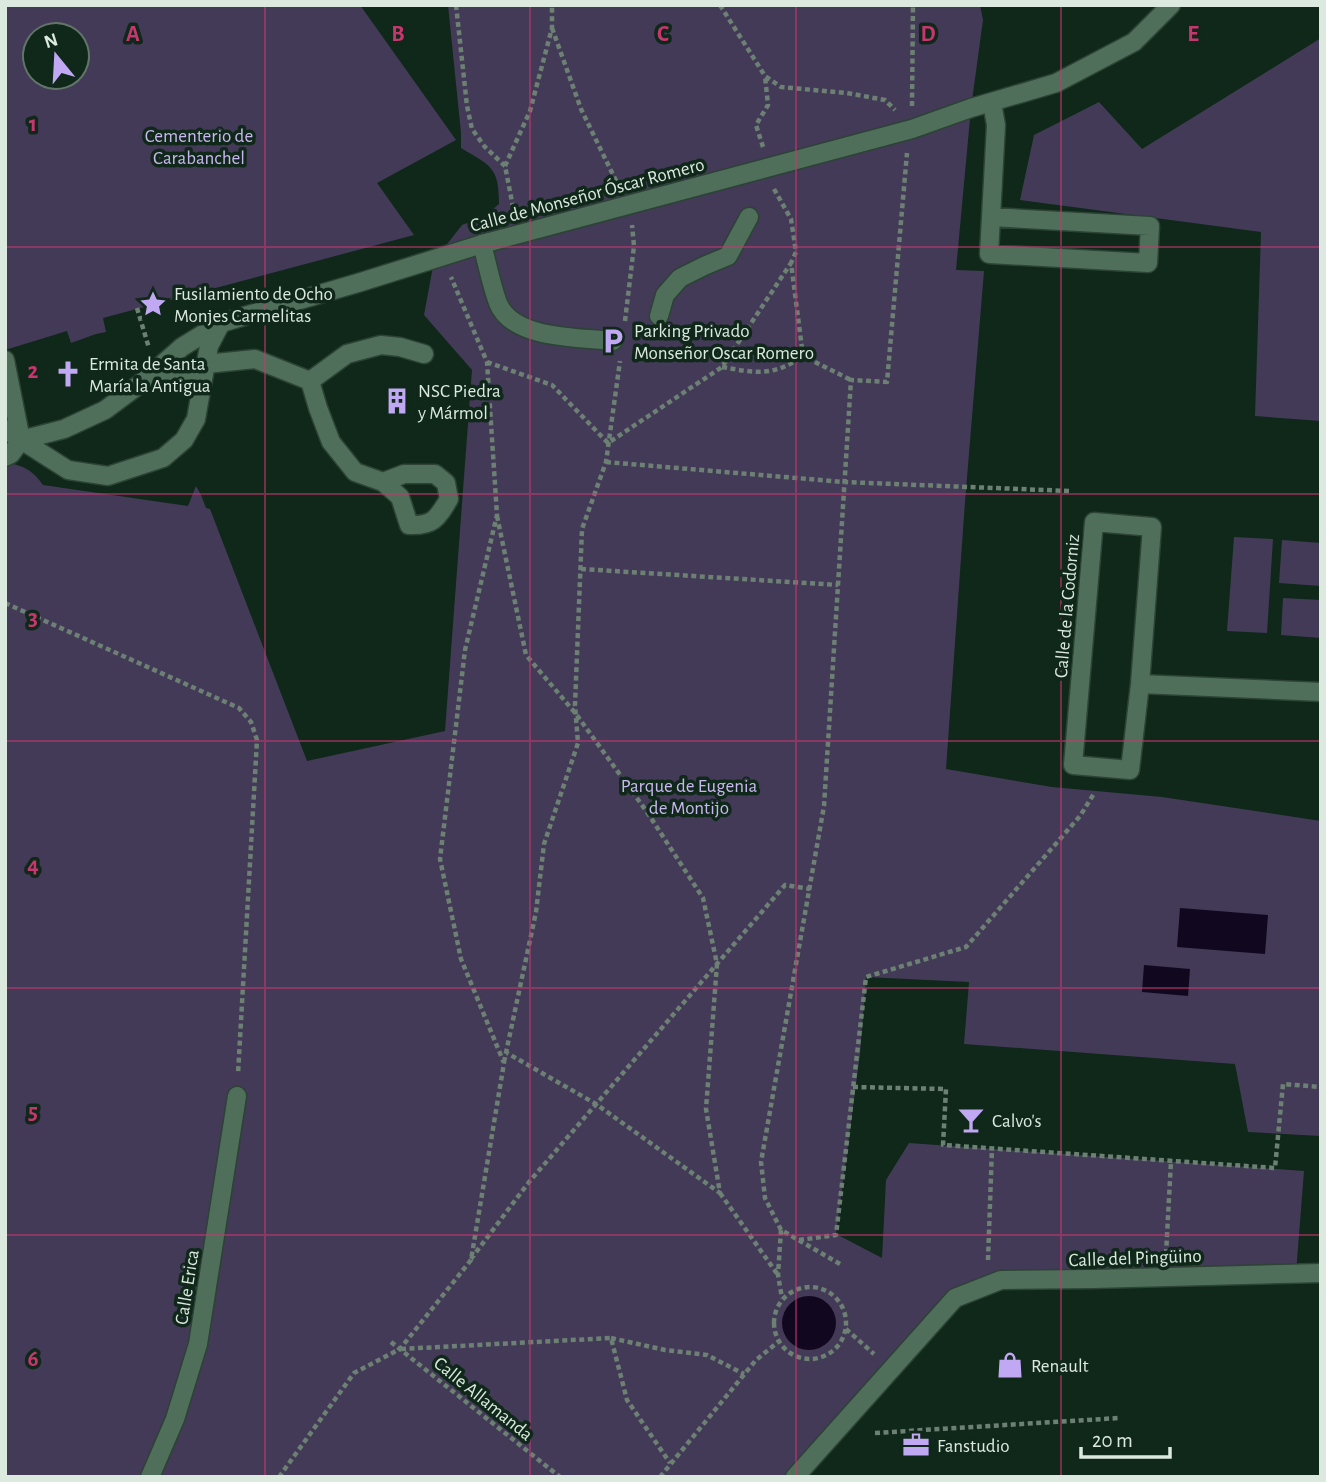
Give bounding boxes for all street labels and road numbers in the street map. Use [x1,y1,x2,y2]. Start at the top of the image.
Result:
street label: Calle de Monseñor Óscar Romero [468,153,707,236]
street label: Calle de la Codorniz [1052,533,1083,679]
street label: Calle del Pingüino [1068,1247,1202,1270]
street label: Calle Erica [172,1248,203,1326]
street label: Calle Allamanda [430,1354,536,1445]

